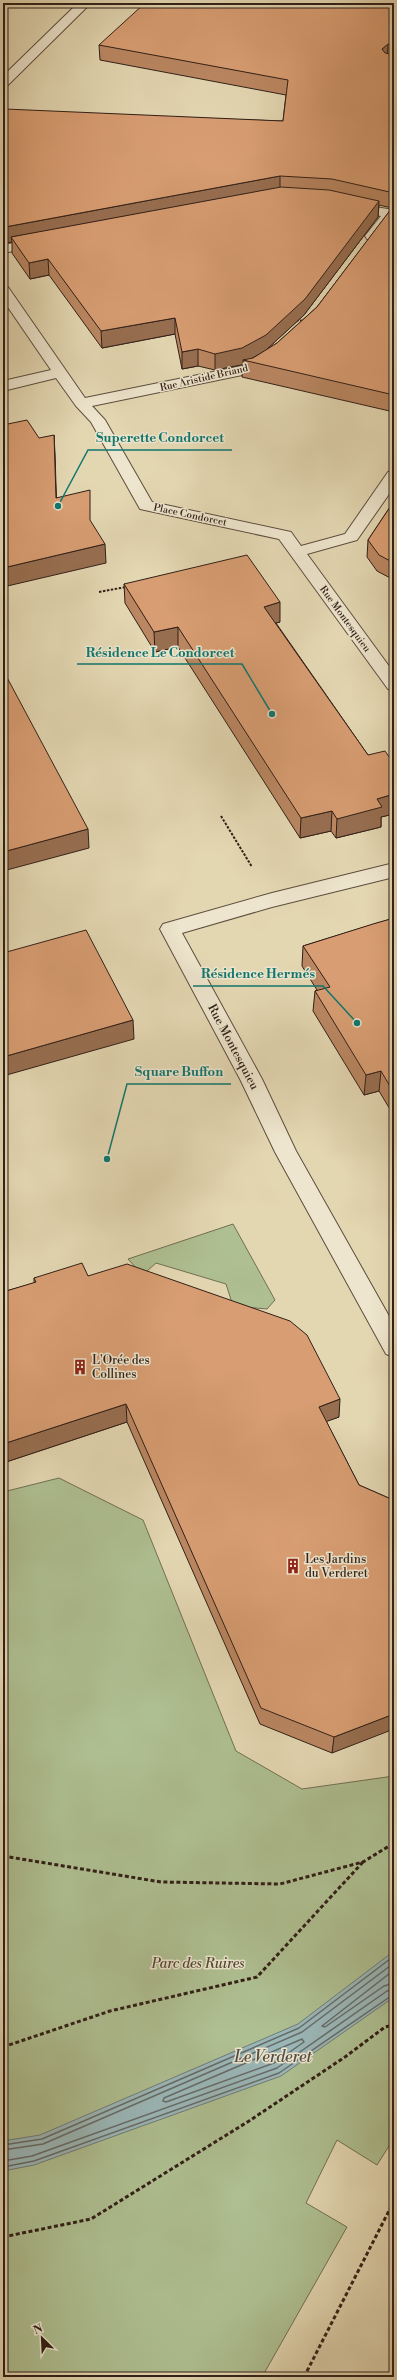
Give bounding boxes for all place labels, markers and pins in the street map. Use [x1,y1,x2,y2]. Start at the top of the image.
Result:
callout: Superette Condorcet [88,425,232,450]
callout: Résidence Le Condorcet [77,639,242,664]
callout: Résidence Hermés [193,961,323,986]
callout: Square Buffon [127,1059,231,1084]
place label: L'Orée des Collines [92,1353,150,1382]
building icon: L'Orée des Collines [71,1358,89,1376]
place label: Les Jardins du Verderet [305,1552,369,1581]
building icon: Les Jardins du Verderet [284,1557,302,1575]

